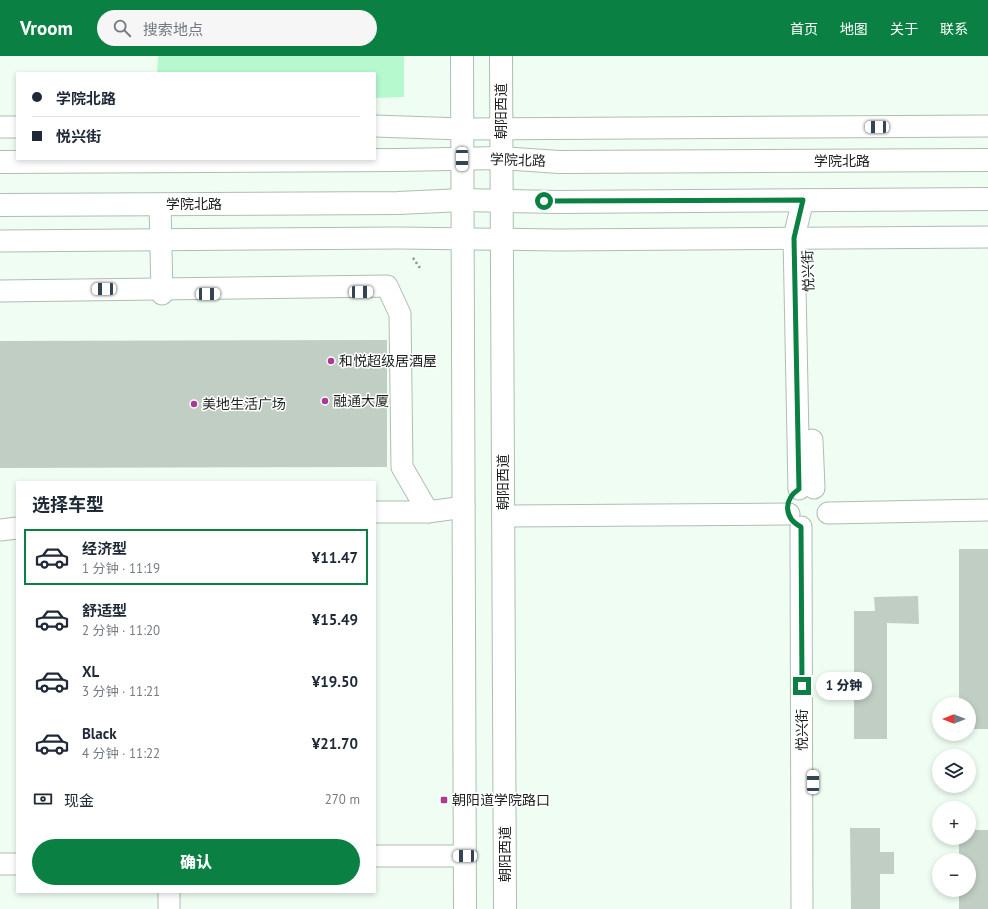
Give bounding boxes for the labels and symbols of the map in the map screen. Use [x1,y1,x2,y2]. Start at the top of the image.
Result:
street label: 朝阳西道 [492,83,510,139]
car [865,121,889,133]
car [456,147,468,171]
street label: 学院北路 [490,150,546,170]
street label: 学院北路 [814,152,870,170]
route start [535,192,553,210]
street label: 学院北路 [166,195,222,213]
street label: 悦兴街 [798,250,818,292]
car [92,283,116,295]
car [349,286,373,298]
car [196,288,220,300]
place label: 和悦超级居酒屋 [339,352,437,370]
marker: 和悦超级居酒屋 [326,356,336,366]
place label: 融通大厦 [333,392,389,410]
place label: 美地生活广场 [202,395,286,413]
marker: 融通大厦 [320,396,330,406]
marker: 美地生活广场 [189,399,199,409]
street label: 朝阳西道 [494,454,512,510]
callout: 1 分钟 [816,672,872,700]
route end [793,677,811,695]
north arrow [932,697,976,741]
street label: 悦兴街 [793,709,811,751]
car [807,770,819,794]
place label: 朝阳道学院路口 [452,791,550,809]
marker: 朝阳道学院路口 [439,795,449,805]
street label: 朝阳西道 [496,826,514,882]
car [453,850,477,862]

